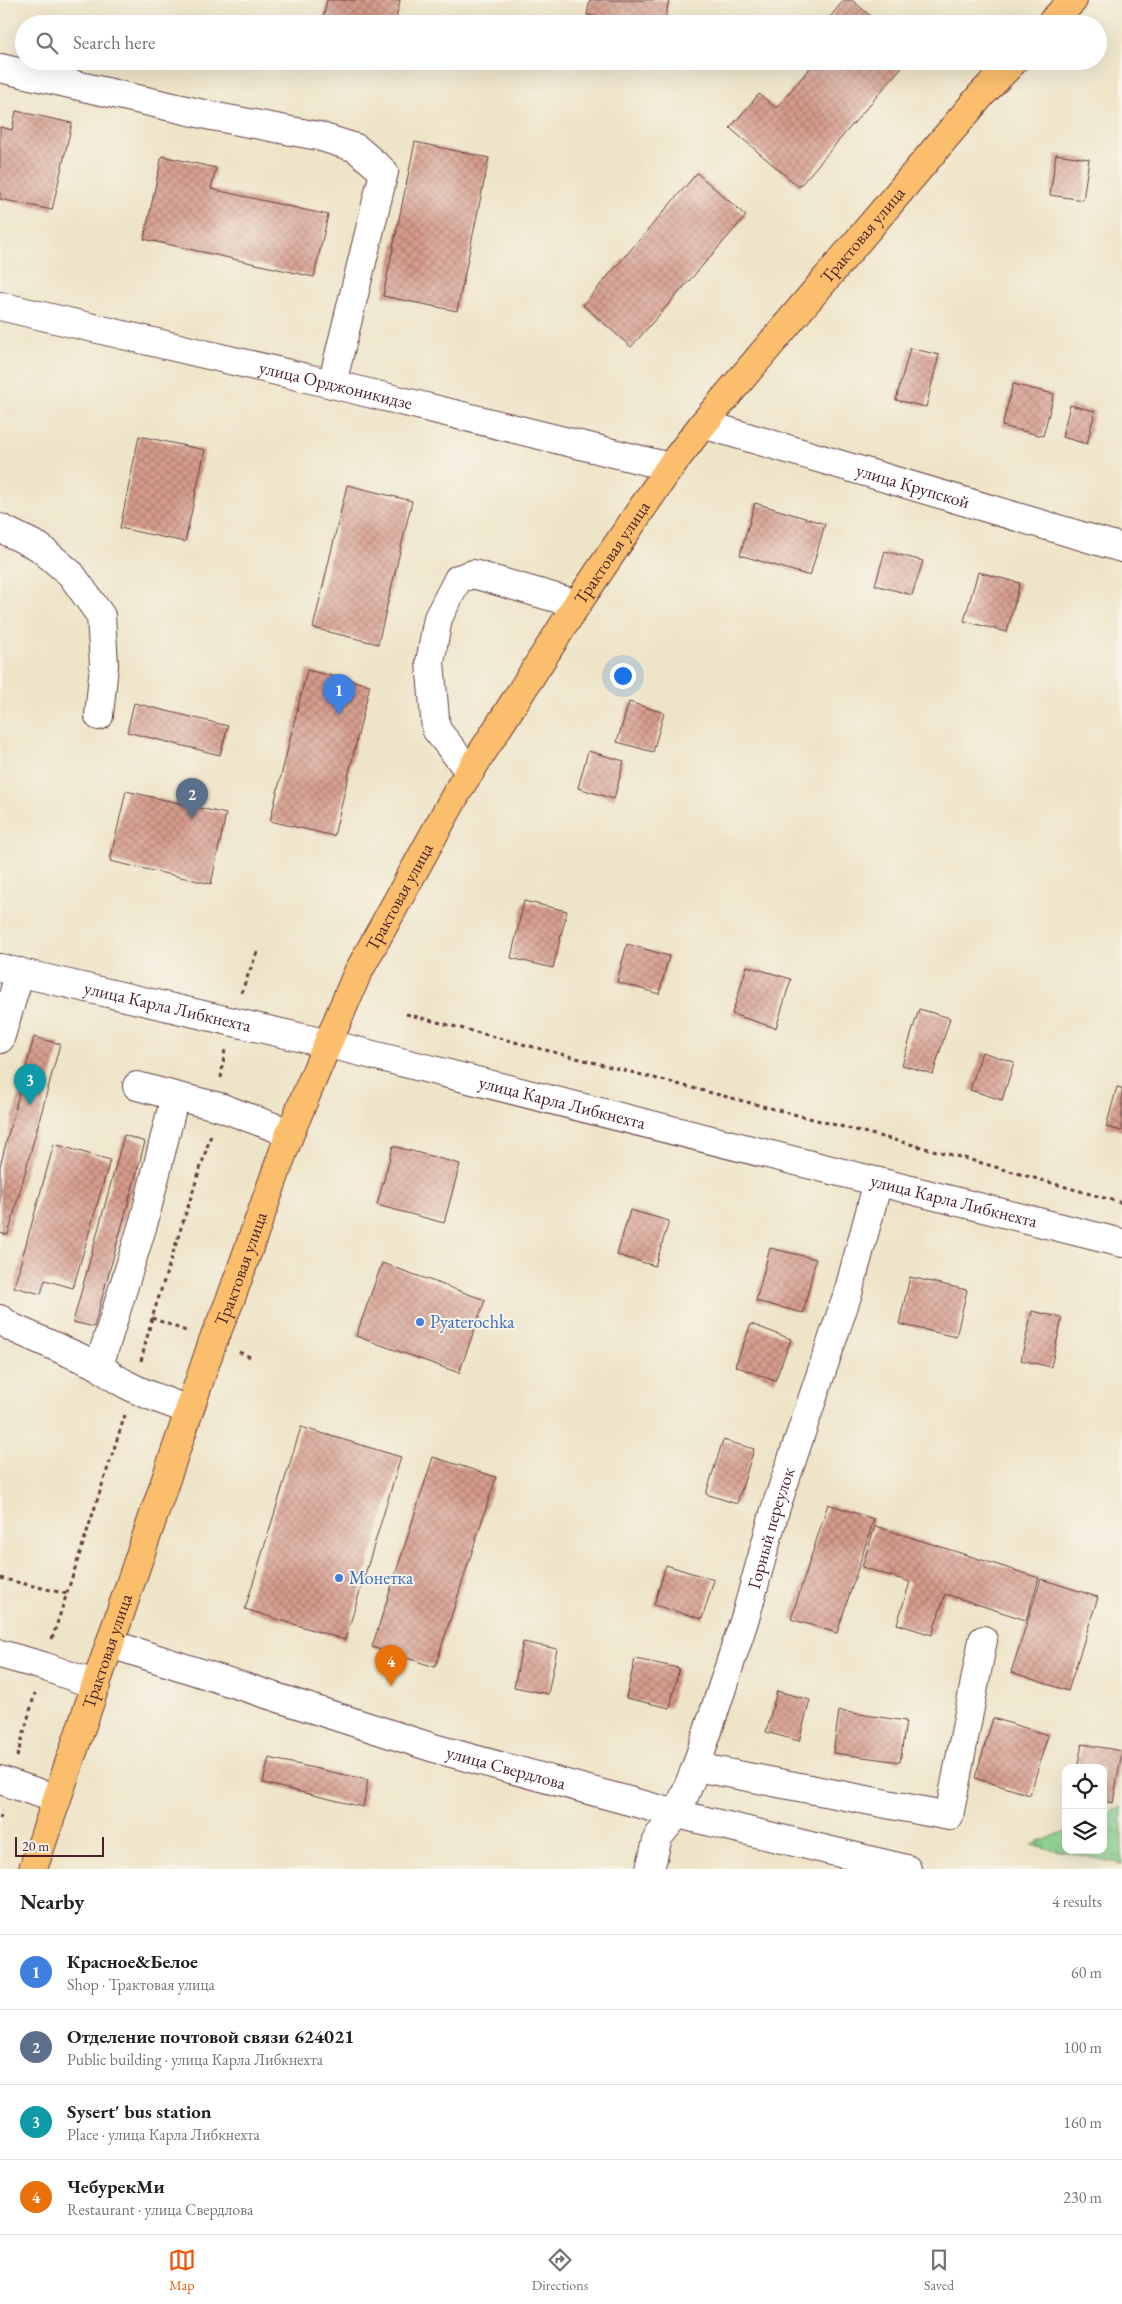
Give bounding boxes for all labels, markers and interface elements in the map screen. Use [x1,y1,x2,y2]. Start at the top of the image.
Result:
search box [15,15,1107,70]
icon: search [33,29,61,57]
text: Search here [73,30,155,55]
street label: Трактовая улица [815,181,910,288]
street label: улица Орджоникидзе [257,355,415,414]
street label: улица Крупской [854,458,973,513]
street label: Трактовая улица [568,496,655,608]
your location [610,663,636,689]
pin: 1 [323,674,355,715]
pin: 2 [176,778,208,819]
street label: Трактовая улица [360,838,438,955]
street label: улица Карла Либкнехта [82,976,254,1037]
pin: 3 [14,1064,46,1105]
street label: улица Карла Либкнехта [476,1070,649,1134]
street label: улица Карла Либкнехта [868,1168,1041,1233]
street label: Трактовая улица [209,1208,272,1329]
place label: Pyaterochka [430,1310,515,1333]
marker: Pyaterochka [414,1316,426,1328]
street label: Горный переулок [742,1464,800,1591]
place label: Монетка [349,1566,414,1589]
marker: Монетка [333,1572,345,1584]
street label: Трактовая улица [77,1590,137,1712]
pin: 4 [375,1645,407,1686]
street label: улица Свердлова [444,1740,569,1795]
map controls [1062,1764,1107,1854]
button: locate [1062,1764,1107,1809]
button: layers [1062,1809,1107,1854]
scale bar [15,1834,104,1857]
text: 20 m [22,1837,49,1855]
text: Nearby [20,1888,84,1915]
text: 4 results [1052,1891,1102,1912]
text: Красное&Белое [67,1949,198,1974]
text: 1 [32,1962,40,1983]
text: 60 m [1071,1962,1102,1983]
text: Shop · Трактовая улица [67,1974,215,1995]
text: Отделение почтовой связи 624021 [67,2024,354,2049]
text: 2 [32,2037,40,2058]
text: 100 m [1063,2037,1102,2058]
text: Public building · улица Карла Либкнехта [67,2049,323,2070]
text: Sysert' bus station [67,2099,212,2124]
text: 3 [32,2112,40,2133]
text: 160 m [1063,2112,1102,2133]
text: Place · улица Карла Либкнехта [67,2124,260,2145]
text: ЧебурекМи [67,2174,165,2199]
text: 4 [32,2187,40,2208]
text: 230 m [1063,2187,1102,2208]
text: Restaurant · улица Свердлова [67,2199,253,2220]
tab: Map [168,2246,196,2294]
tab: Directions [532,2246,588,2294]
tab: Saved [924,2246,954,2294]

